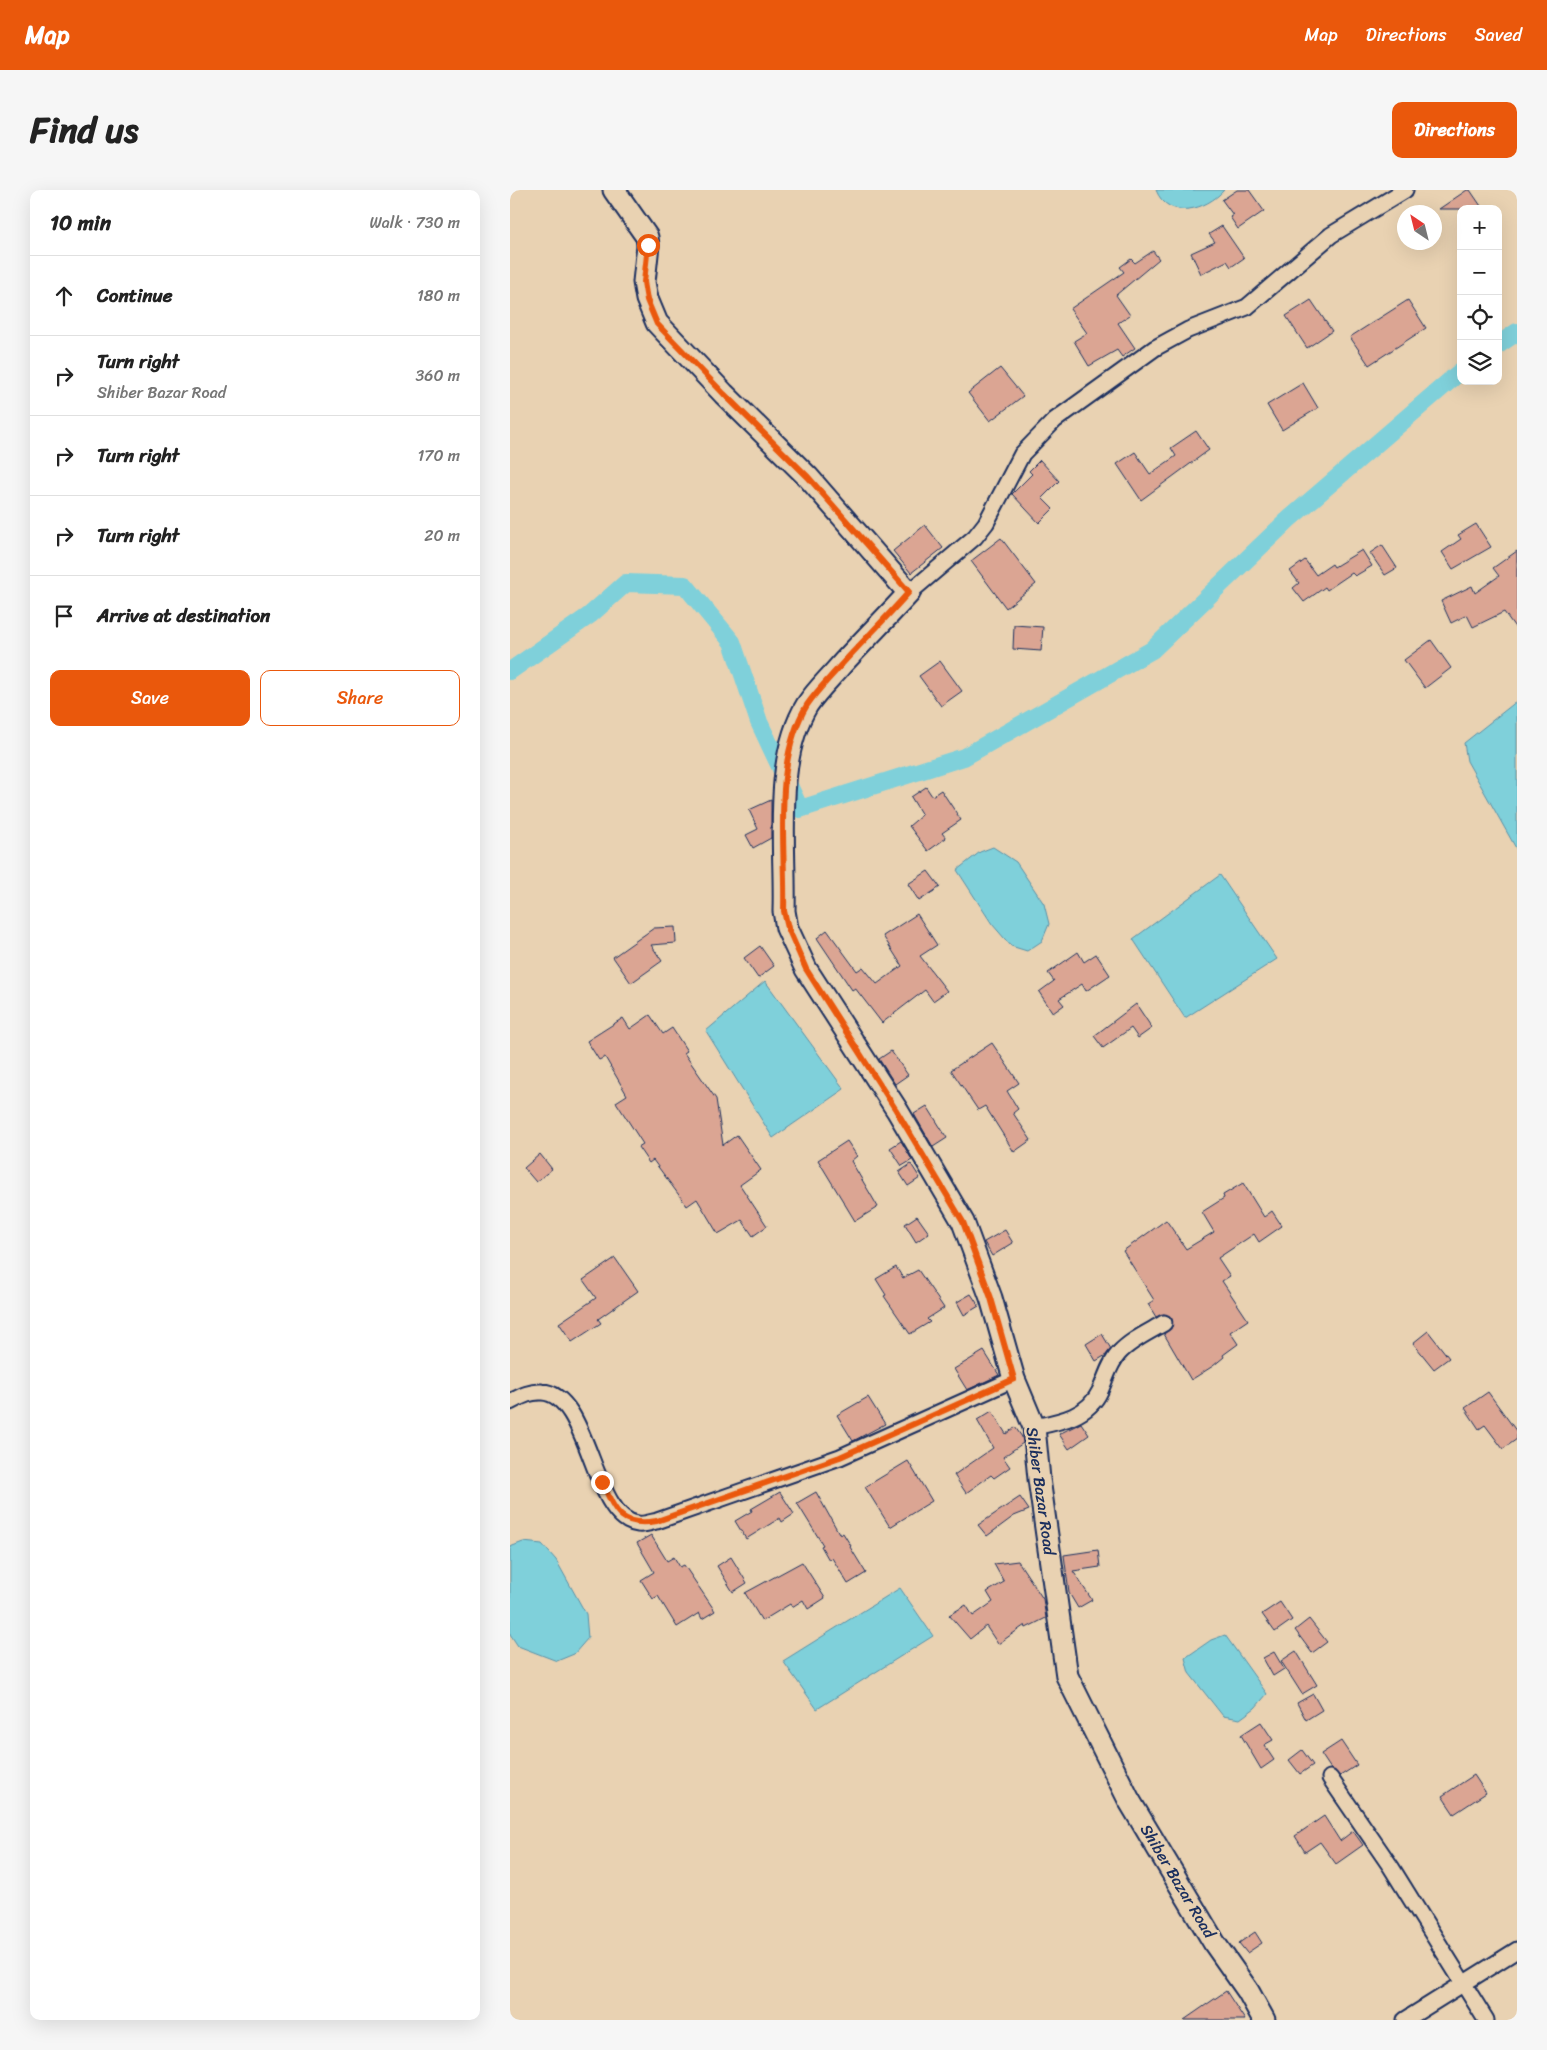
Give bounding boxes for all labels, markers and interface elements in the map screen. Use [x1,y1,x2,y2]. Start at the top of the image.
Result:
text: Map [25,14,69,56]
text: Map [1305,19,1338,51]
text: Directions [1366,19,1447,51]
text: Saved [1475,19,1522,51]
text: Find us [30,99,138,161]
button: Directions [1392,102,1517,158]
text: 10 min [50,204,111,242]
north arrow [1397,205,1442,250]
map controls [1457,205,1502,385]
button: + [1457,205,1502,250]
text: Walk · 730 m [369,208,460,237]
route start [637,234,660,257]
button: − [1457,250,1502,295]
text: Continue [97,279,173,312]
text: 180 m [417,281,460,310]
icon: ahead [50,282,78,310]
button: locate [1457,295,1502,340]
button: layers [1457,340,1502,385]
text: Turn right [97,345,179,378]
text: 360 m [416,361,460,390]
icon: right [50,362,78,390]
text: Shiber Bazar Road [97,378,226,407]
text: Turn right [97,439,179,472]
text: 170 m [417,441,460,470]
icon: right [50,442,78,470]
text: Turn right [97,519,179,552]
text: 20 m [424,521,460,550]
icon: right [50,522,78,550]
text: Arrive at destination [97,599,270,632]
icon: arrive [50,602,78,630]
button: Save [50,670,250,726]
button: Share [260,670,460,726]
street label: Shiber Bazar Road [1018,1425,1065,1559]
route end [591,1471,614,1494]
street label: Shiber Bazar Road [1132,1818,1224,1945]

